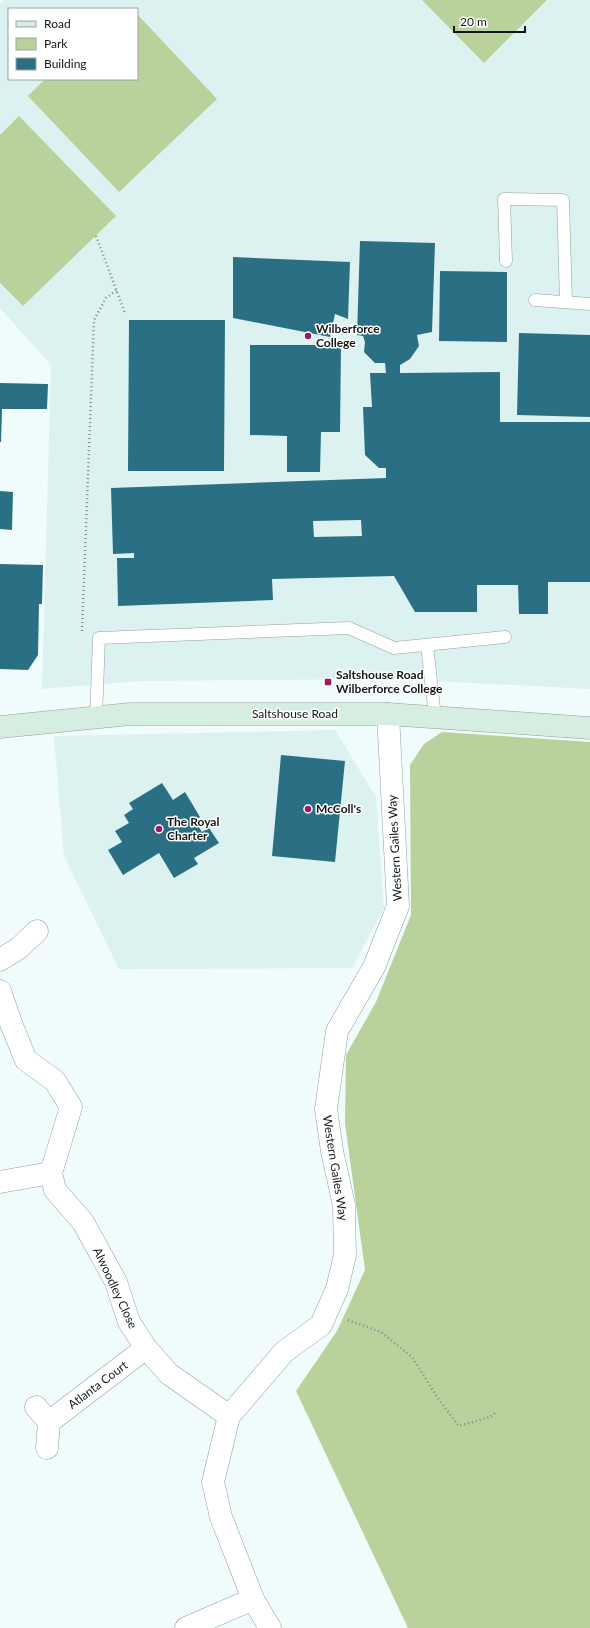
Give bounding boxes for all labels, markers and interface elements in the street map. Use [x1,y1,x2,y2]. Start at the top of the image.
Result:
legend [8,8,138,80]
scale bar [454,8,525,34]
text: 20 m [460,14,487,29]
text: Road [44,16,71,31]
text: Park [44,36,68,51]
text: Building [44,56,87,71]
place label: Wilberforce College [316,321,380,350]
marker: Wilberforce College [303,331,313,341]
place label: Saltshouse Road Wilberforce College [336,667,443,696]
marker: Saltshouse Road Wilberforce College [323,677,333,687]
street label: Saltshouse Road [252,706,338,721]
street label: Western Gailes Way [384,794,405,902]
place label: McColl's [316,801,361,816]
marker: McColl's [303,804,313,814]
place label: The Royal Charter [167,814,219,843]
marker: The Royal Charter [154,824,164,834]
street label: Western Gailes Way [320,1114,351,1223]
street label: Alwoodley Close [90,1245,141,1331]
street label: Atlanta Court [65,1357,131,1412]

